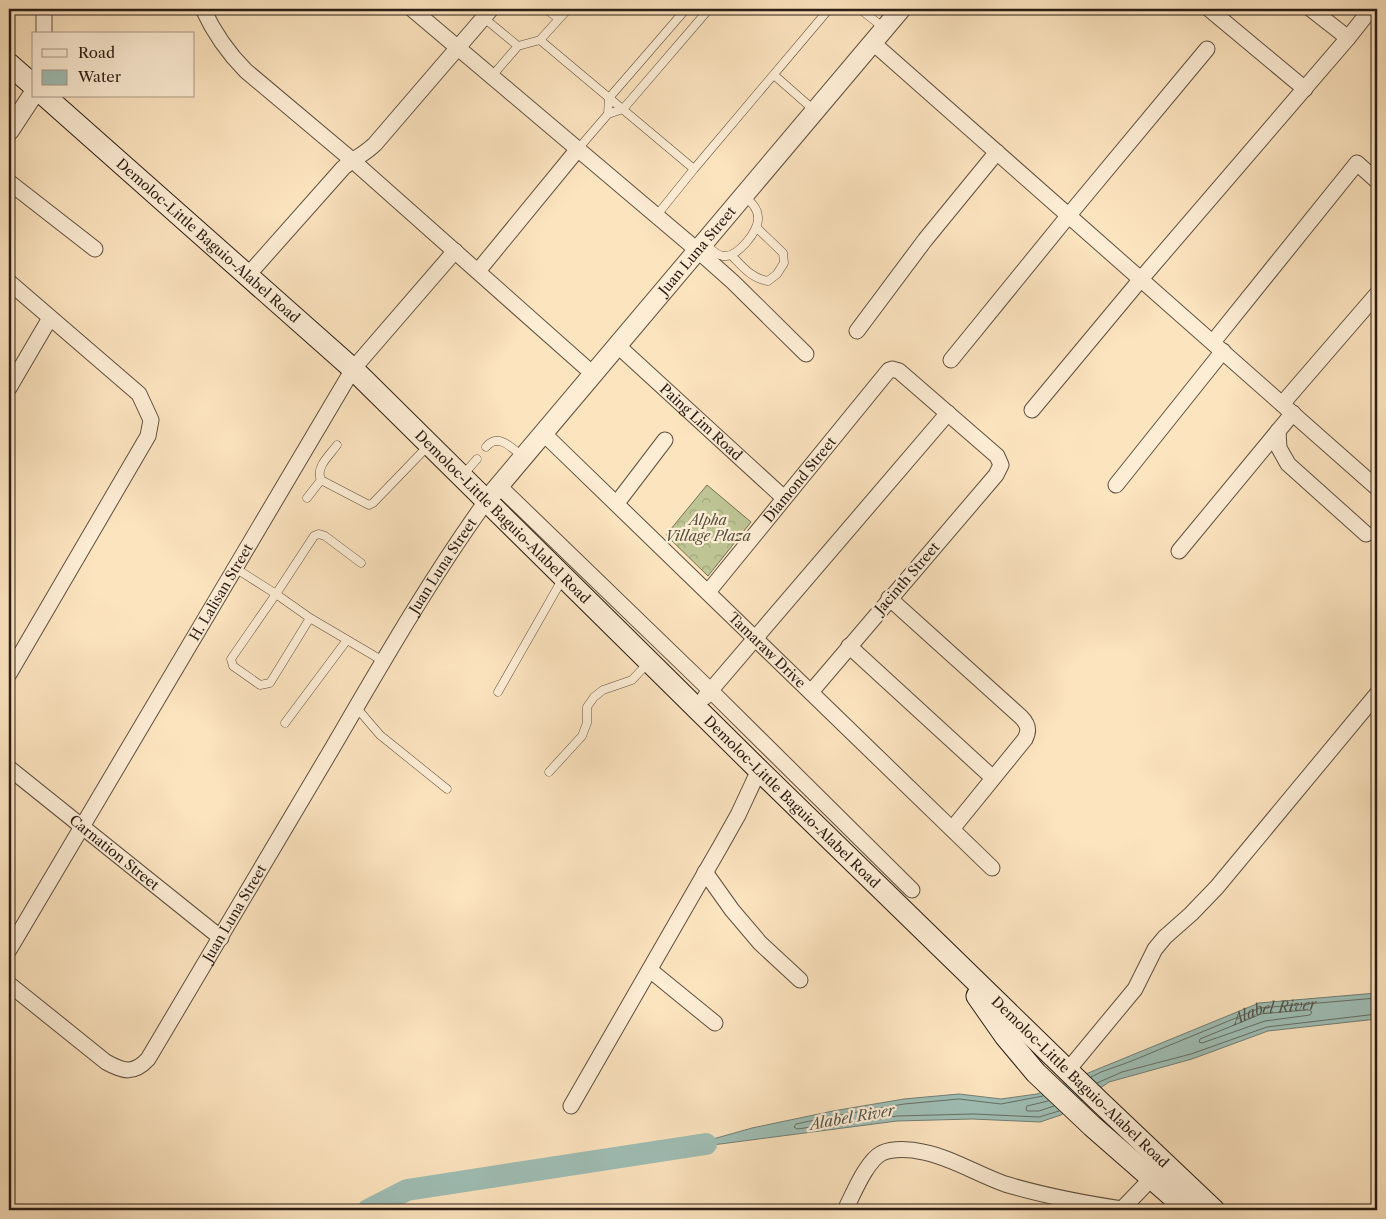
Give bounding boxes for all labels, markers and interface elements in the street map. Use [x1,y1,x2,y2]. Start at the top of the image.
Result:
legend [32,32,195,98]
text: Road [78,43,115,62]
text: Water [77,67,122,86]
street label: Demoloc-Little Baguio-Alabel Road [113,154,304,327]
street label: Juan Luna Street [653,203,740,300]
street label: Paing Lim Road [656,380,746,465]
street label: Demoloc-Little Baguio-Alabel Road [411,426,595,608]
street label: Diamond Street [759,433,840,526]
park label: Alpha Village Plaza [665,511,751,545]
street label: Juan Luna Street [404,515,480,619]
street label: Jacinth Street [869,538,943,619]
street label: H. Lalisan Street [185,540,257,644]
street label: Tamaraw Drive [725,608,810,692]
street label: Demoloc-Little Baguio-Alabel Road [700,712,884,892]
street label: Carnation Street [66,811,163,894]
street label: Juan Luna Street [198,861,270,967]
street label: Demoloc-Little Baguio-Alabel Road [988,992,1173,1172]
water label: Alabel River [1227,994,1318,1029]
water label: Alabel River [806,1100,897,1134]

